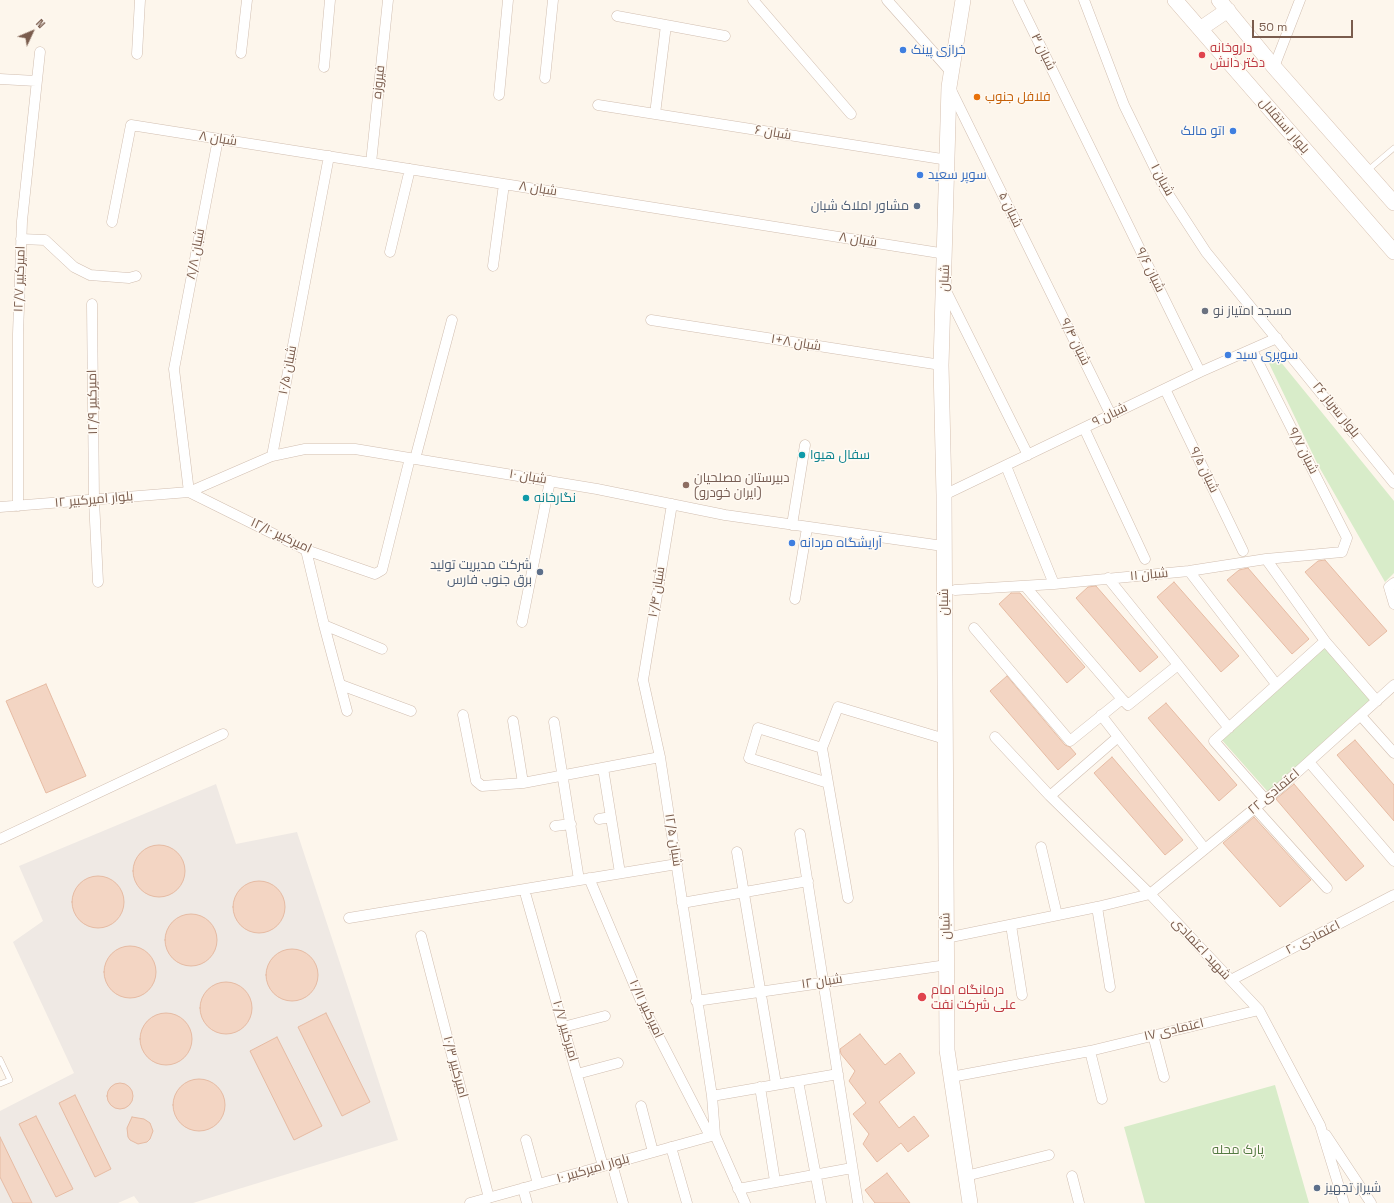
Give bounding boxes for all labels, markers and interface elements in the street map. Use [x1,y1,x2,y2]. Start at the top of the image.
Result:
north arrow [12,12,52,52]
scale bar [1254,12,1355,38]
text: N [33,16,48,31]
text: 50 m [1259,19,1287,35]
street label: ۳ شبان [1027,31,1059,73]
place label: داروخانه دکتر دانش [1210,40,1265,71]
place label: خرازی پینک [911,42,966,58]
marker: خرازی پینک [898,45,908,55]
marker: داروخانه دکتر دانش [1197,50,1207,60]
street label: فیروزه [369,64,389,100]
place label: فلافل جنوب [985,89,1051,105]
marker: فلافل جنوب [972,92,982,102]
street label: بلوار استقلال [1255,95,1313,157]
street label: ۶ شبان [754,122,792,144]
place label: اتو مالک [1181,123,1225,139]
marker: اتو مالک [1228,126,1238,136]
street label: ۸ شبان [198,128,238,150]
street label: ۱ شبان [1147,161,1177,199]
place label: سوپر سعید [928,167,987,183]
marker: سوپر سعید [915,170,925,180]
street label: ۸ شبان [518,178,558,200]
street label: ۵ شبان [995,190,1025,230]
place label: مشاور املاک شبان [811,198,909,214]
marker: مشاور املاک شبان [912,201,922,211]
street label: ۸/۸ شبان [183,227,209,281]
street label: ۸ شبان [838,229,878,251]
street label: ۹/۶ شبان [1132,245,1168,295]
street label: ۱۲/۷ امیرکبیر [11,246,29,312]
street label: شبان [937,264,953,292]
place label: مسجد امتیاز نو [1213,303,1292,319]
marker: مسجد امتیاز نو [1200,306,1210,316]
street label: ۹/۴ شبان [1057,316,1093,368]
street label: ۱+۸ شبان [770,331,822,355]
street label: ۱۰/۵ شبان [276,344,300,396]
place label: سوپری سید [1236,347,1298,363]
marker: سوپری سید [1223,350,1233,360]
street label: ۱۲/۹ امیرکبیر [85,369,101,435]
street label: ۲۶ بلوار سرباز [1309,379,1363,441]
street label: ۹ شبان [1090,400,1130,430]
street label: ۹/۷ شبان [1285,425,1321,477]
street label: ۹/۵ شبان [1186,445,1222,495]
place label: سفال هیوا [810,447,870,463]
marker: سفال هیوا [797,450,807,460]
street label: ۱۰ شبان [508,466,548,488]
place label: دبیرستان مصلحیان (ایران خودرو) [694,470,789,501]
marker: دبیرستان مصلحیان (ایران خودرو) [681,480,691,490]
street label: ۱۲ بلوار امیرکبیر [54,489,134,511]
place label: نگارخانه [534,490,576,506]
marker: نگارخانه [521,493,531,503]
street label: ۱۲/۱۰ امیرکبیر [248,515,314,557]
place label: آرایشگاه مردانه [800,535,882,551]
marker: آرایشگاه مردانه [787,538,797,548]
place label: شرکت مدیریت تولید برق جنوب فارس [430,557,532,588]
street label: ۱۰/۴ شبان [645,566,669,618]
street label: ۱۱ شبان [1129,566,1169,584]
marker: شرکت مدیریت تولید برق جنوب فارس [535,567,545,577]
street label: شبان [936,588,952,616]
street label: ۲۲ اعتمادی [1245,766,1303,818]
street label: ۱۲/۵ شبان [661,813,685,867]
street label: شبان [938,912,954,940]
street label: شهید اعتمادی [1168,915,1234,983]
street label: ۲۰ اعتمادی [1283,918,1343,958]
street label: ۱۲ شبان [800,971,844,993]
street label: ۱۰/۱۱ امیرکبیر [626,977,666,1041]
place label: درمانگاه امام علی شرکت نفت [931,982,1016,1013]
marker: درمانگاه امام علی شرکت نفت [916,991,928,1003]
street label: ۱۰/۷ امیرکبیر [549,999,581,1063]
street label: ۱۷ اعتمادی [1143,1016,1205,1044]
street label: ۱۰/۳ امیرکبیر [439,1034,471,1100]
park label: پارک محله [1212,1142,1264,1158]
street label: ۱۰ بلوار امیرکبیر [555,1151,631,1187]
place label: شیراز تجهیز [1325,1180,1381,1196]
marker: شیراز تجهیز [1312,1183,1322,1193]

